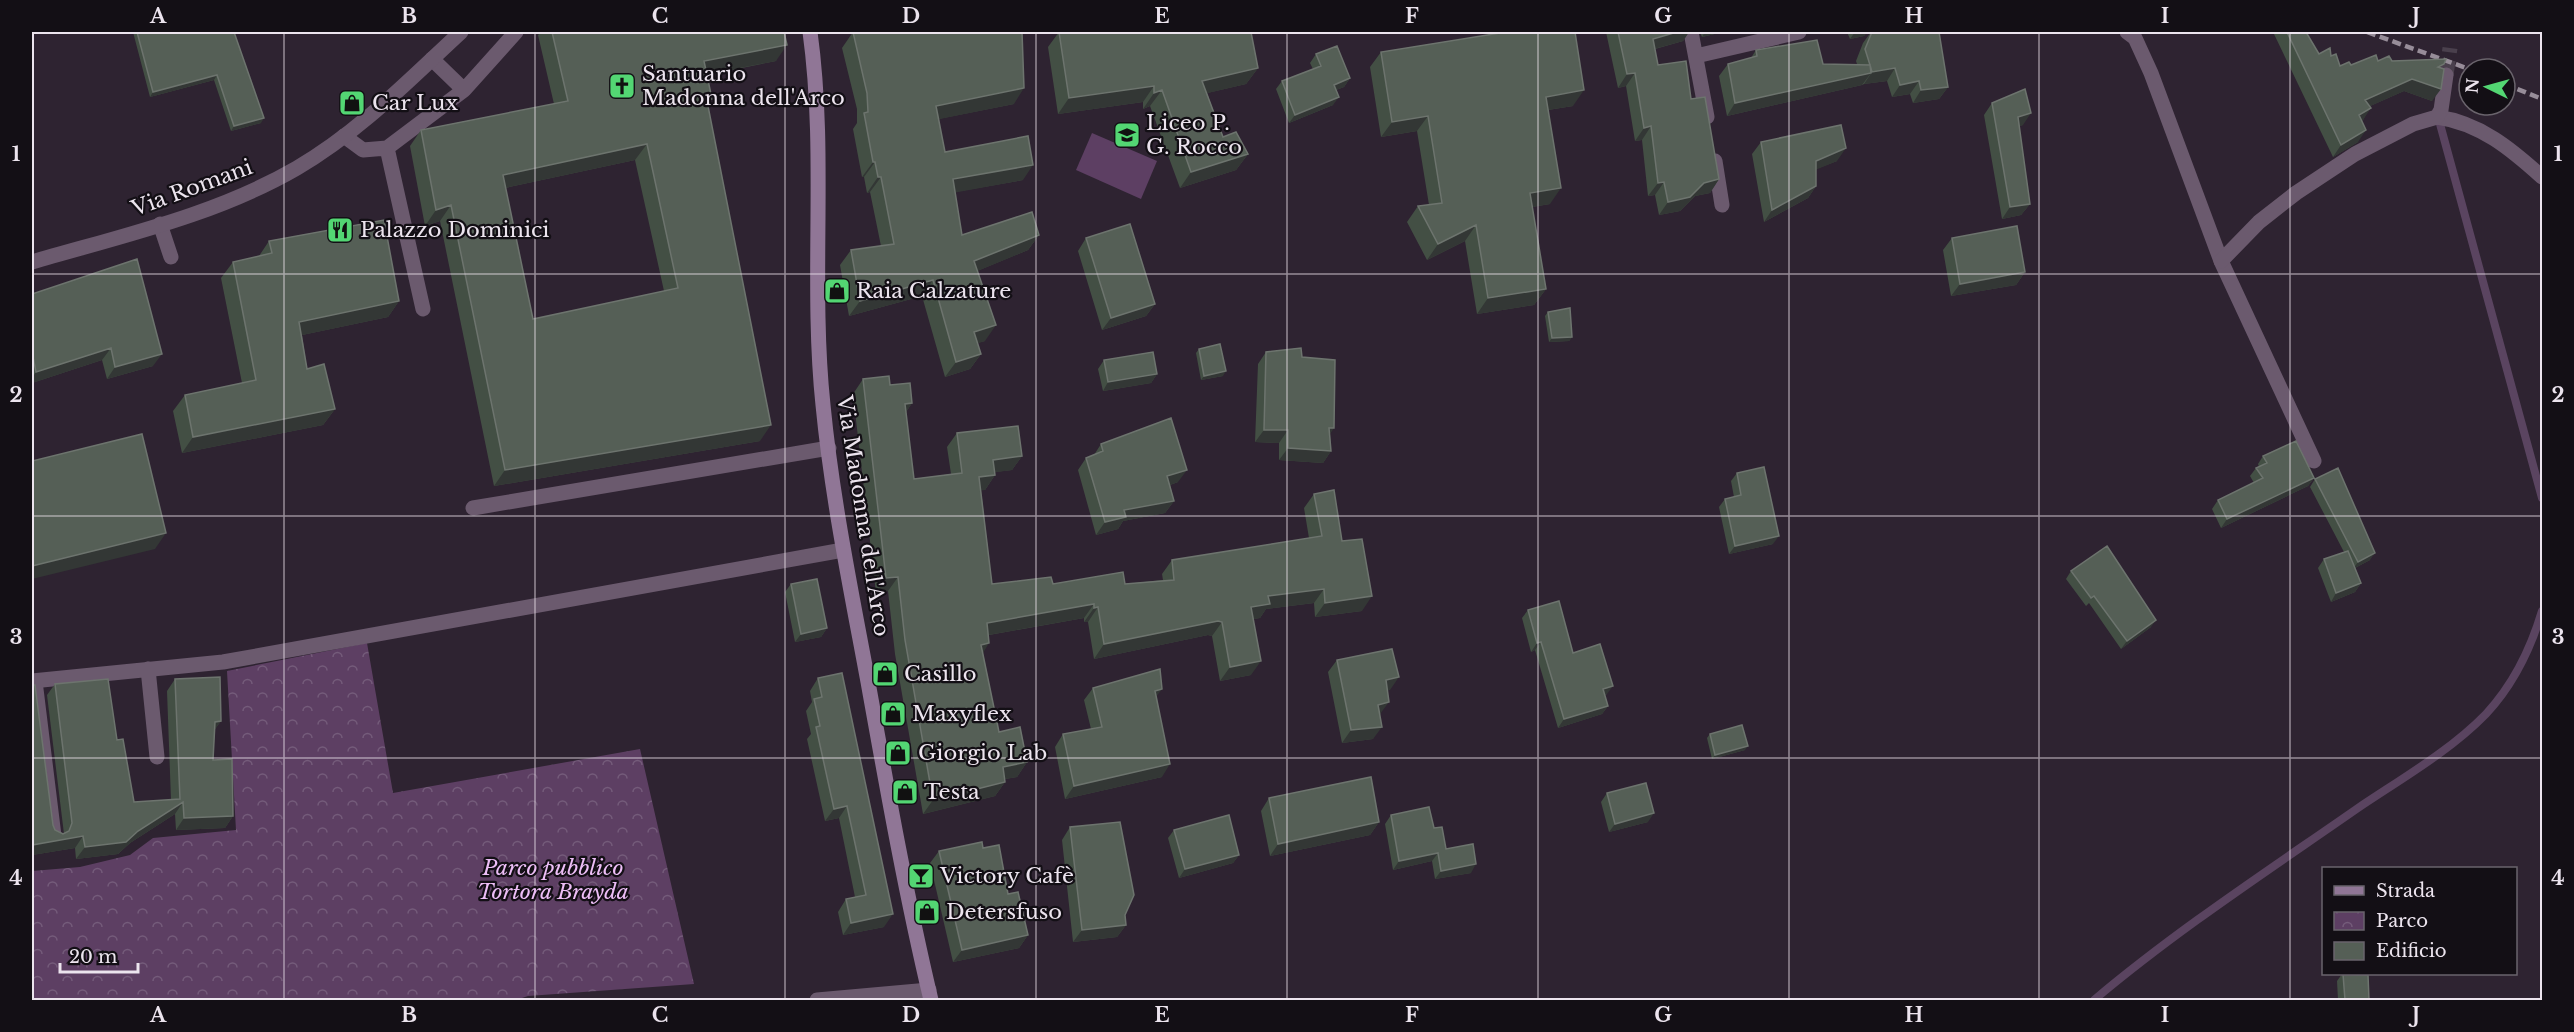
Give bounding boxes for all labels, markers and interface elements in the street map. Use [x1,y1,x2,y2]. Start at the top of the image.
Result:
text: A [149,4,167,28]
text: B [401,4,417,28]
text: C [652,4,668,28]
text: D [902,4,920,28]
text: E [1154,4,1170,28]
text: F [1405,4,1419,28]
text: G [1654,4,1672,28]
text: H [1905,4,1924,28]
text: I [2161,4,2169,28]
text: J [2408,4,2420,28]
north arrow [2457,57,2517,117]
place label: Santuario Madonna dell'Arco [642,61,845,111]
church icon: Santuario Madonna dell'Arco [607,71,637,101]
text: N [2461,77,2483,94]
shop icon: Car Lux [337,88,367,118]
place label: Car Lux [372,90,458,116]
place label: Liceo P. G. Rocco [1146,110,1242,160]
school or university icon: Liceo P. G. Rocco [1112,120,1142,150]
text: 1 [12,142,21,166]
text: 1 [2554,142,2563,166]
street label: Via Romani [127,154,256,222]
restaurant icon: Palazzo Dominici [325,215,355,245]
place label: Palazzo Dominici [360,217,549,243]
shop icon: Raia Calzature [822,276,852,306]
place label: Raia Calzature [856,278,1011,304]
text: 2 [9,383,23,407]
text: 2 [2551,383,2565,407]
street label: Via Madonna dell'Arco [831,393,895,638]
text: 3 [10,625,22,649]
text: 3 [2552,625,2564,649]
shop icon: Casillo [870,659,900,689]
place label: Casillo [904,661,977,687]
shop icon: Maxyflex [878,699,908,729]
place label: Maxyflex [912,701,1012,727]
shop icon: Giorgio Lab [883,738,913,768]
place label: Giorgio Lab [918,740,1047,766]
shop icon: Testa [890,777,920,807]
place label: Testa [924,779,980,805]
park label: Parco pubblico Tortora Brayda [477,855,629,905]
bar icon: Victory Cafè [906,861,936,891]
place label: Victory Cafè [939,863,1074,889]
text: 4 [9,866,23,890]
text: 4 [2551,866,2565,890]
legend [2322,867,2517,975]
text: Strada [2376,880,2435,902]
shop icon: Detersfuso [912,897,942,927]
place label: Detersfuso [946,899,1062,925]
text: Parco [2376,910,2428,932]
scale bar [60,936,138,974]
text: Edificio [2376,940,2447,962]
text: 20 m [69,946,117,968]
text: A [149,1003,167,1027]
text: B [401,1003,417,1027]
text: C [652,1003,668,1027]
text: D [902,1003,920,1027]
text: E [1154,1003,1170,1027]
text: F [1405,1003,1419,1027]
text: G [1654,1003,1672,1027]
text: H [1905,1003,1924,1027]
text: I [2161,1003,2169,1027]
text: J [2408,1003,2420,1027]

